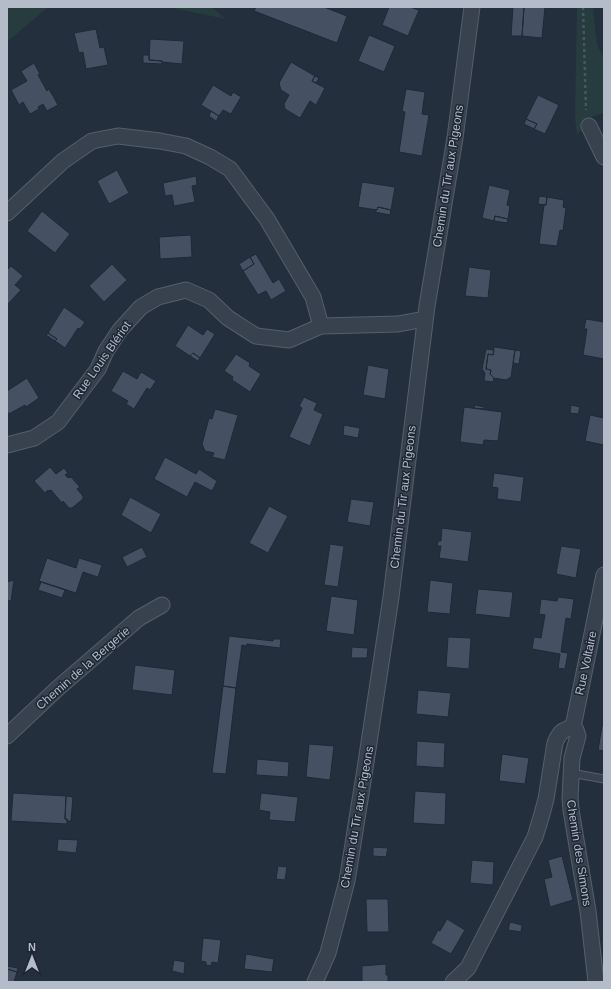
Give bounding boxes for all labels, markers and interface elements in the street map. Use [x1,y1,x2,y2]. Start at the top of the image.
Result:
street label: Chemin du Tir aux Pigeons [430,104,466,248]
street label: Rue Louis Blériot [70,318,134,401]
street label: Chemin du Tir aux Pigeons [387,425,419,569]
street label: Chemin de la Bergerie [33,623,133,712]
street label: Rue Voltaire [572,629,600,696]
street label: Chemin du Tir aux Pigeons [338,745,376,889]
street label: Chemin des Simons [564,799,594,907]
north arrow [12,937,52,977]
text: N [28,941,36,953]

